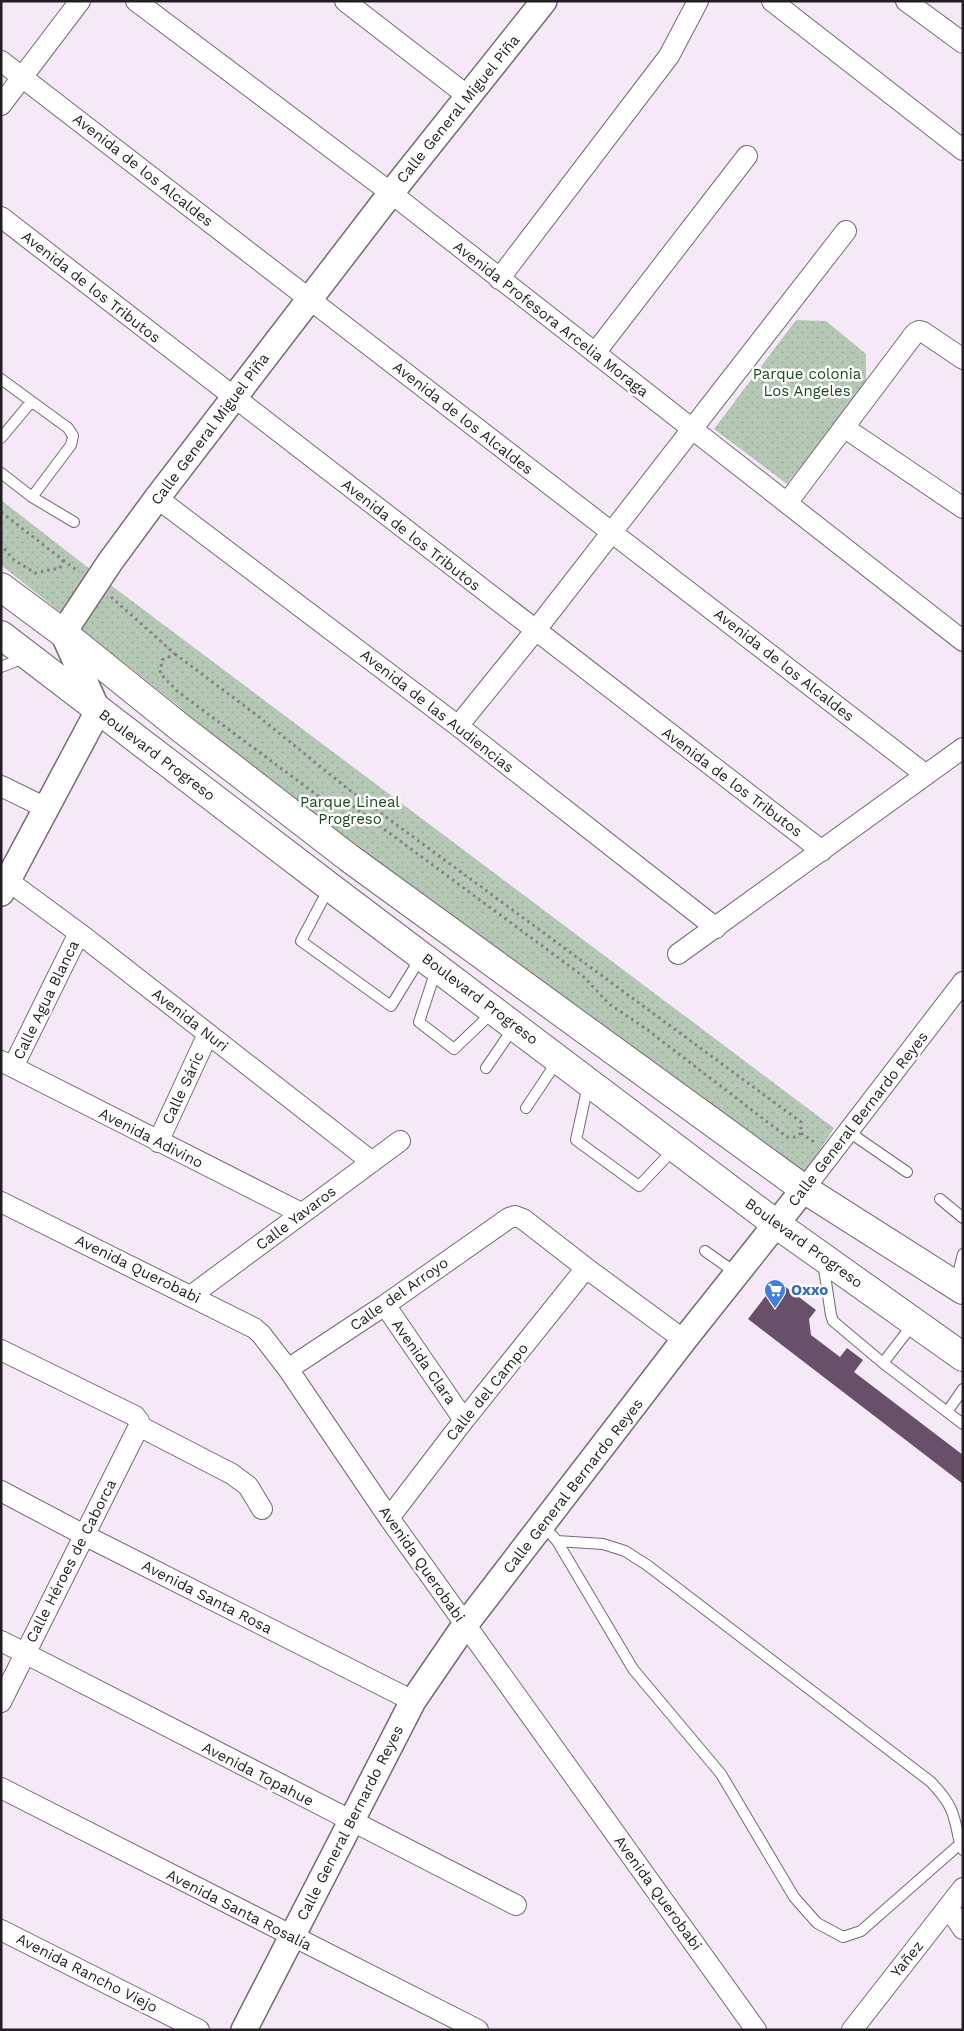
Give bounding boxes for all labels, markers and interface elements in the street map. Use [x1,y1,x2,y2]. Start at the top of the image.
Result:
street label: Calle General Miguel Piña [393,31,524,187]
street label: Avenida de los Alcaldes [69,110,217,230]
street label: Avenida de los Tributos [18,227,164,347]
street label: Avenida Profesora Arcelia Moraga [450,237,653,401]
street label: Calle General Miguel Piña [147,349,273,509]
street label: Avenida de los Alcaldes [389,358,537,478]
park label: Parque colonia Los Angeles [753,365,862,400]
street label: Avenida de los Tributos [338,475,484,595]
street label: Avenida de los Alcaldes [710,605,858,725]
street label: Avenida de las Audiencias [357,646,517,777]
street label: Boulevard Progreso [95,705,219,805]
street label: Avenida de los Tributos [658,723,806,841]
park label: Parque Lineal Progreso [300,793,400,828]
street label: Calle Agua Blanca [9,937,83,1063]
street label: Boulevard Progreso [418,949,542,1049]
street label: Avenida Nuri [148,985,232,1055]
street label: Calle General Bernardo Reyes [784,1028,932,1210]
street label: Calle Sáric [158,1049,208,1127]
street label: Avenida Adivino [96,1104,206,1172]
street label: Calle Yavaros [252,1182,340,1254]
street label: Boulevard Progreso [742,1194,866,1292]
street label: Avenida Querobabi [72,1231,204,1307]
street label: Calle del Arroyo [346,1253,452,1335]
supermarket icon: Oxxo [763,1278,787,1309]
place label: Oxxo [791,1281,828,1299]
street label: Avenida Clara [388,1316,460,1408]
street label: Calle del Campo [442,1340,532,1444]
street label: Calle General Bernardo Reyes [499,1395,647,1577]
street label: Calle Héroes de Caborca [22,1476,120,1646]
street label: Avenida Querobabi [375,1503,469,1625]
street label: Avenida Santa Rosa [139,1556,276,1638]
street label: Calle General Bernardo Reyes [293,1722,407,1924]
street label: Avenida Topahue [199,1738,317,1810]
street label: Avenida Querobabi [610,1832,706,1954]
street label: Avenida Santa Rosalía [163,1866,315,1955]
street label: Avenida Rancho Viejo [13,1930,161,2016]
street label: Yañez [887,1937,927,1981]

